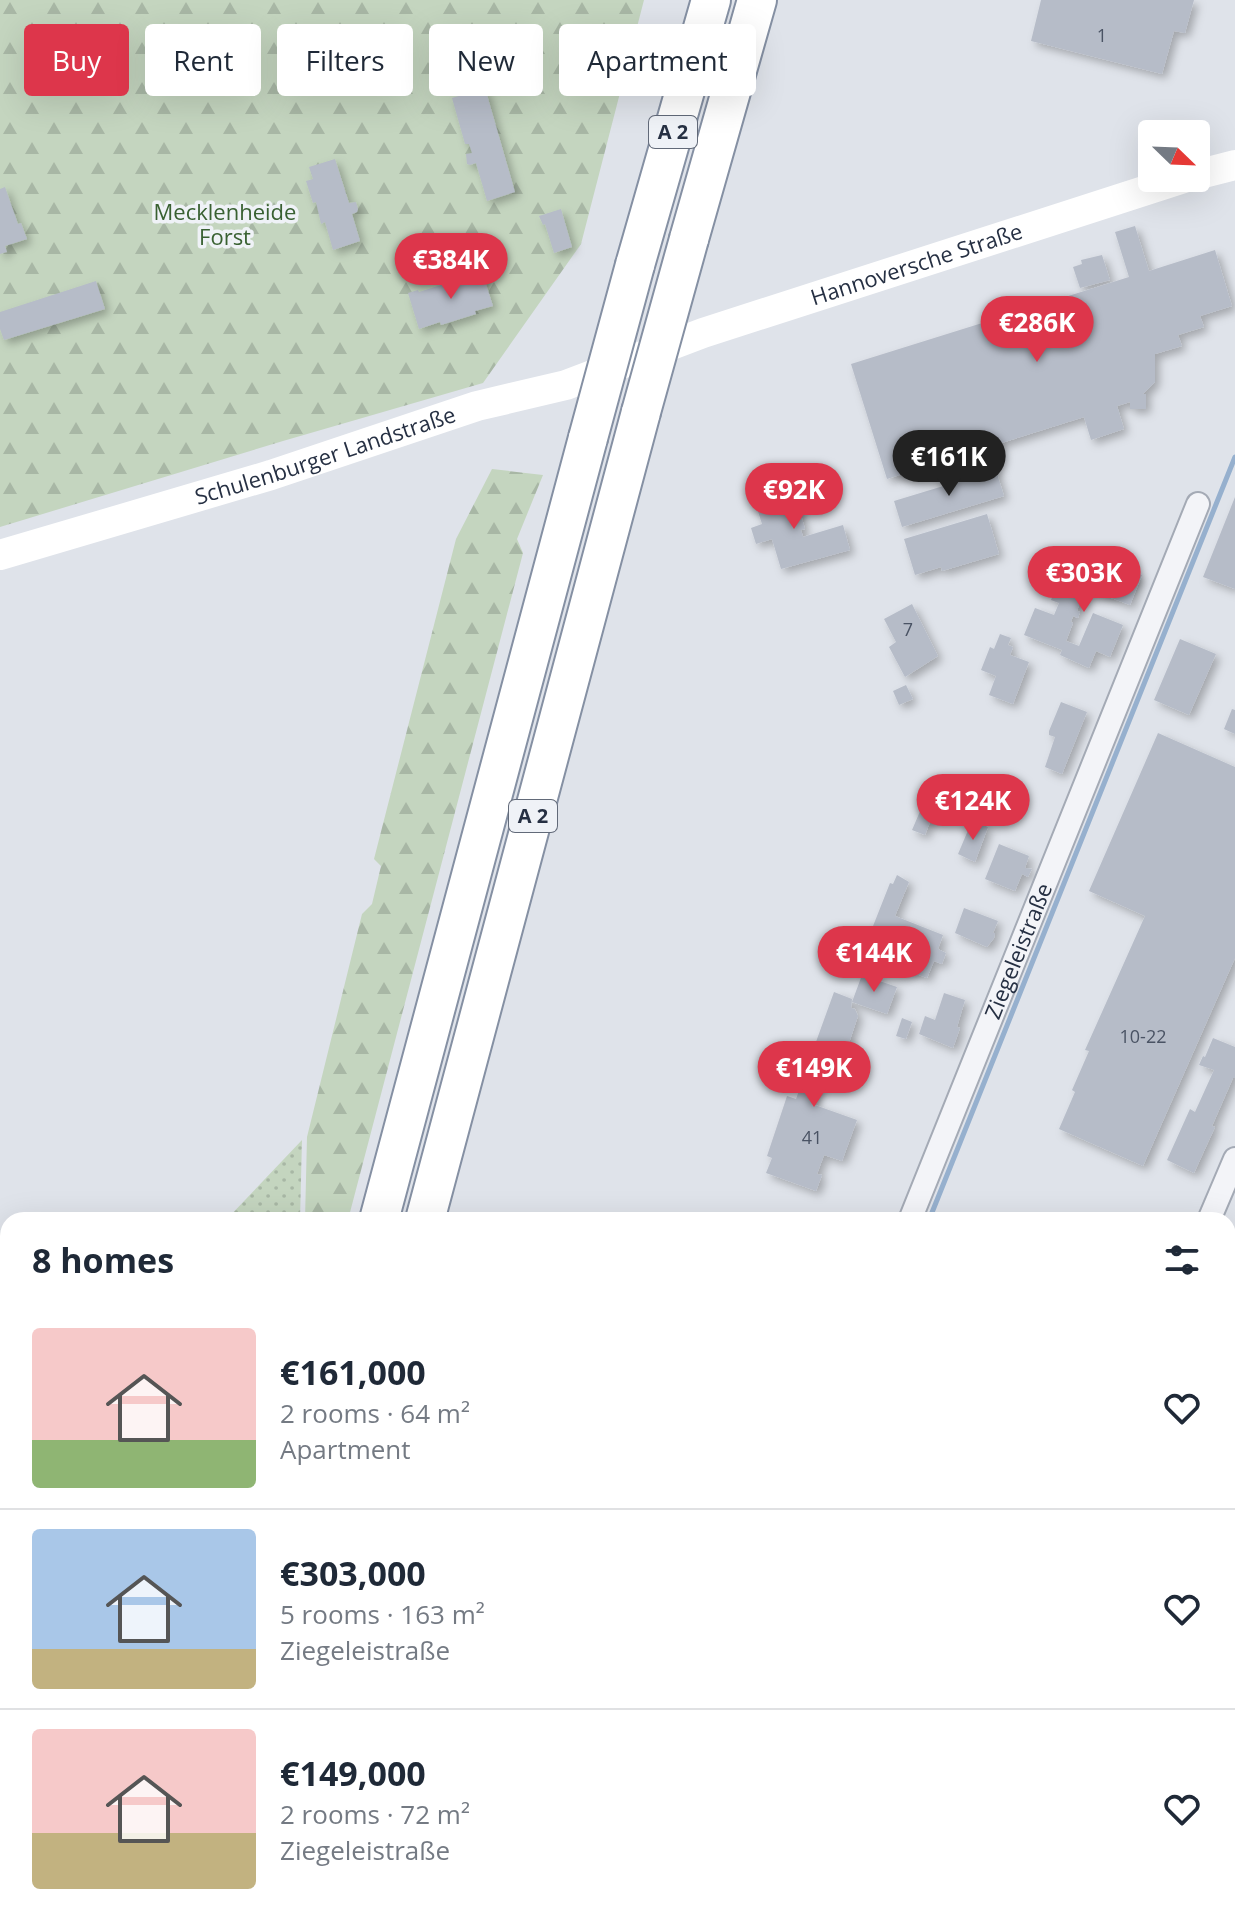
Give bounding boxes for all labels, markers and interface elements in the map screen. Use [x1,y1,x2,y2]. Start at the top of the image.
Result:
house number: 1 [1097,23,1107,47]
chip: Buy [24,24,129,96]
chip: Rent [145,24,261,96]
chip: Filters [277,24,413,96]
chip: New [429,24,543,96]
chip: Apartment [559,24,756,96]
road number: A 2 [649,116,697,148]
north arrow [1138,120,1210,192]
map controls [1138,120,1210,192]
park label: Mecklenheide Forst [154,196,296,251]
street label: Hannoversche Straße [806,215,1026,311]
pin: €384K [395,233,507,301]
text: €384K [413,241,489,277]
pin: €286K [981,296,1093,364]
text: €286K [999,304,1075,340]
street label: Schulenburger Landstraße [191,398,459,511]
pin: €161K [893,430,1005,498]
text: €161K [911,438,987,474]
pin: €92K [747,463,841,531]
text: €92K [763,471,825,507]
pin: €303K [1028,546,1140,614]
text: €303K [1046,554,1122,590]
house number: 7 [903,617,913,641]
pin: €124K [917,774,1029,842]
text: €124K [935,782,1011,818]
road number: A 2 [509,800,557,832]
street label: Ziegeleistraße [977,878,1058,1023]
pin: €144K [818,926,930,994]
text: €144K [836,934,912,970]
house number: 10-22 [1120,1024,1166,1048]
pin: €149K [758,1041,870,1109]
text: €149K [776,1049,852,1085]
house number: 41 [802,1125,822,1149]
text: 8 homes [32,1237,174,1283]
icon: filters [1160,1238,1204,1282]
text: €161,000 [280,1349,426,1395]
icon: home [96,1360,192,1456]
icon: heart [1160,1386,1204,1430]
text: 2 rooms · 64 m² [280,1395,470,1431]
text: Apartment [280,1431,411,1467]
text: €303,000 [280,1550,426,1596]
icon: home [96,1561,192,1657]
icon: heart [1160,1587,1204,1631]
text: 5 rooms · 163 m² [280,1596,485,1632]
text: Ziegeleistraße [280,1632,450,1668]
text: €149,000 [280,1750,426,1796]
icon: home [96,1761,192,1857]
icon: heart [1160,1787,1204,1831]
text: 2 rooms · 72 m² [280,1796,470,1832]
text: Ziegeleistraße [280,1832,450,1868]

